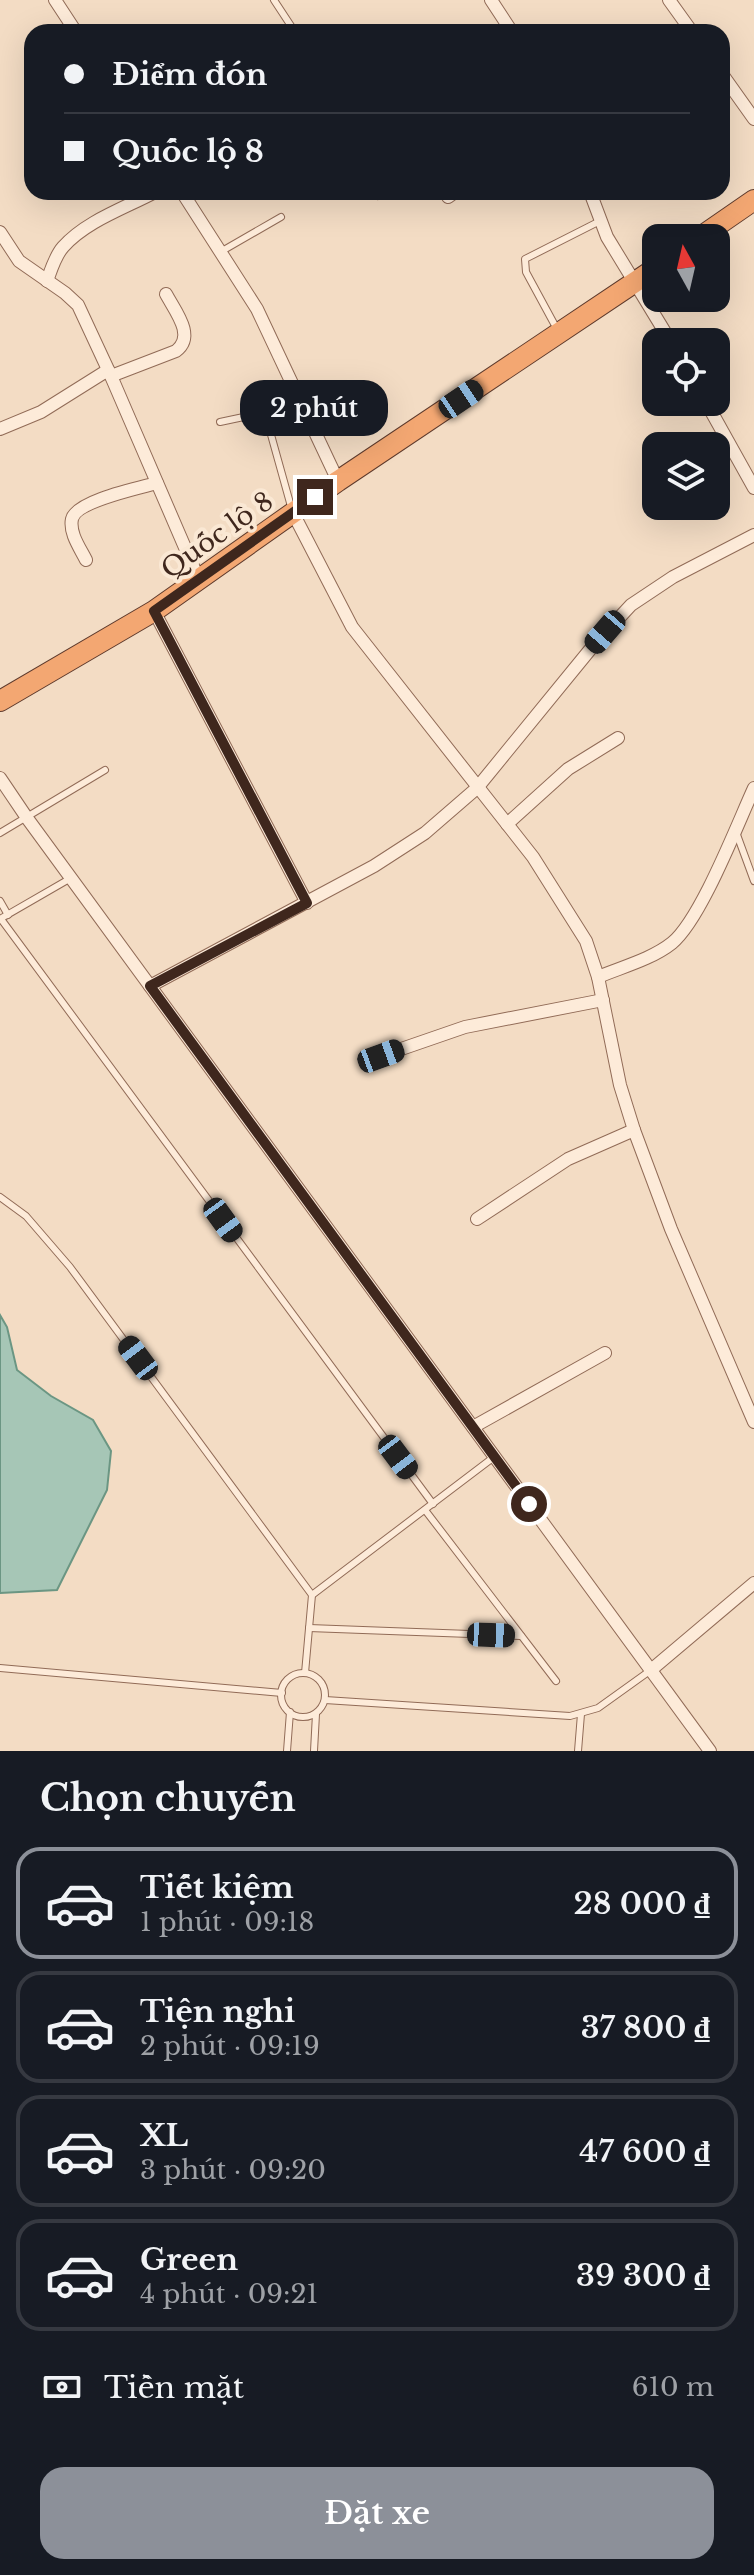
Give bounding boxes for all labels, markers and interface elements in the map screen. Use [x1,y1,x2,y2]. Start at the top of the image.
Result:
text: Điểm đón [112,56,267,93]
text: Quốc lộ 8 [112,133,264,170]
north arrow [642,224,730,312]
map controls [642,224,730,520]
button: locate [642,328,730,416]
car [434,376,488,422]
callout: 2 phút [241,381,389,437]
text: 2 phút [270,392,358,424]
button: layers [642,432,730,520]
route end [297,479,333,515]
street label: Quốc lộ 8 [155,485,279,585]
car [580,606,630,658]
car [354,1037,408,1075]
car [199,1194,247,1246]
car [114,1332,162,1384]
car [374,1431,422,1483]
route start [511,1486,547,1522]
car [467,1622,515,1648]
text: Chọn chuyến [40,1776,296,1821]
icon: car [44,1867,116,1939]
text: Tiết kiệm [140,1869,294,1906]
text: 28 000 ₫ [573,1885,710,1922]
text: 1 phút · 09:18 [140,1906,314,1938]
icon: car [44,1991,116,2063]
text: Tiện nghi [140,1993,295,2030]
text: 37 800 ₫ [581,2009,710,2046]
text: 2 phút · 09:19 [140,2030,320,2062]
icon: car [44,2115,116,2187]
text: XL [140,2117,188,2154]
text: 47 600 ₫ [579,2133,710,2170]
text: 3 phút · 09:20 [140,2154,326,2186]
icon: car [44,2239,116,2311]
text: Green [140,2241,238,2278]
text: 39 300 ₫ [576,2257,710,2294]
text: 4 phút · 09:21 [140,2278,318,2310]
icon: cash [40,2365,84,2409]
text: Tiền mặt [104,2369,244,2406]
text: 610 m [632,2371,714,2403]
button: Đặt xe [40,2467,714,2559]

